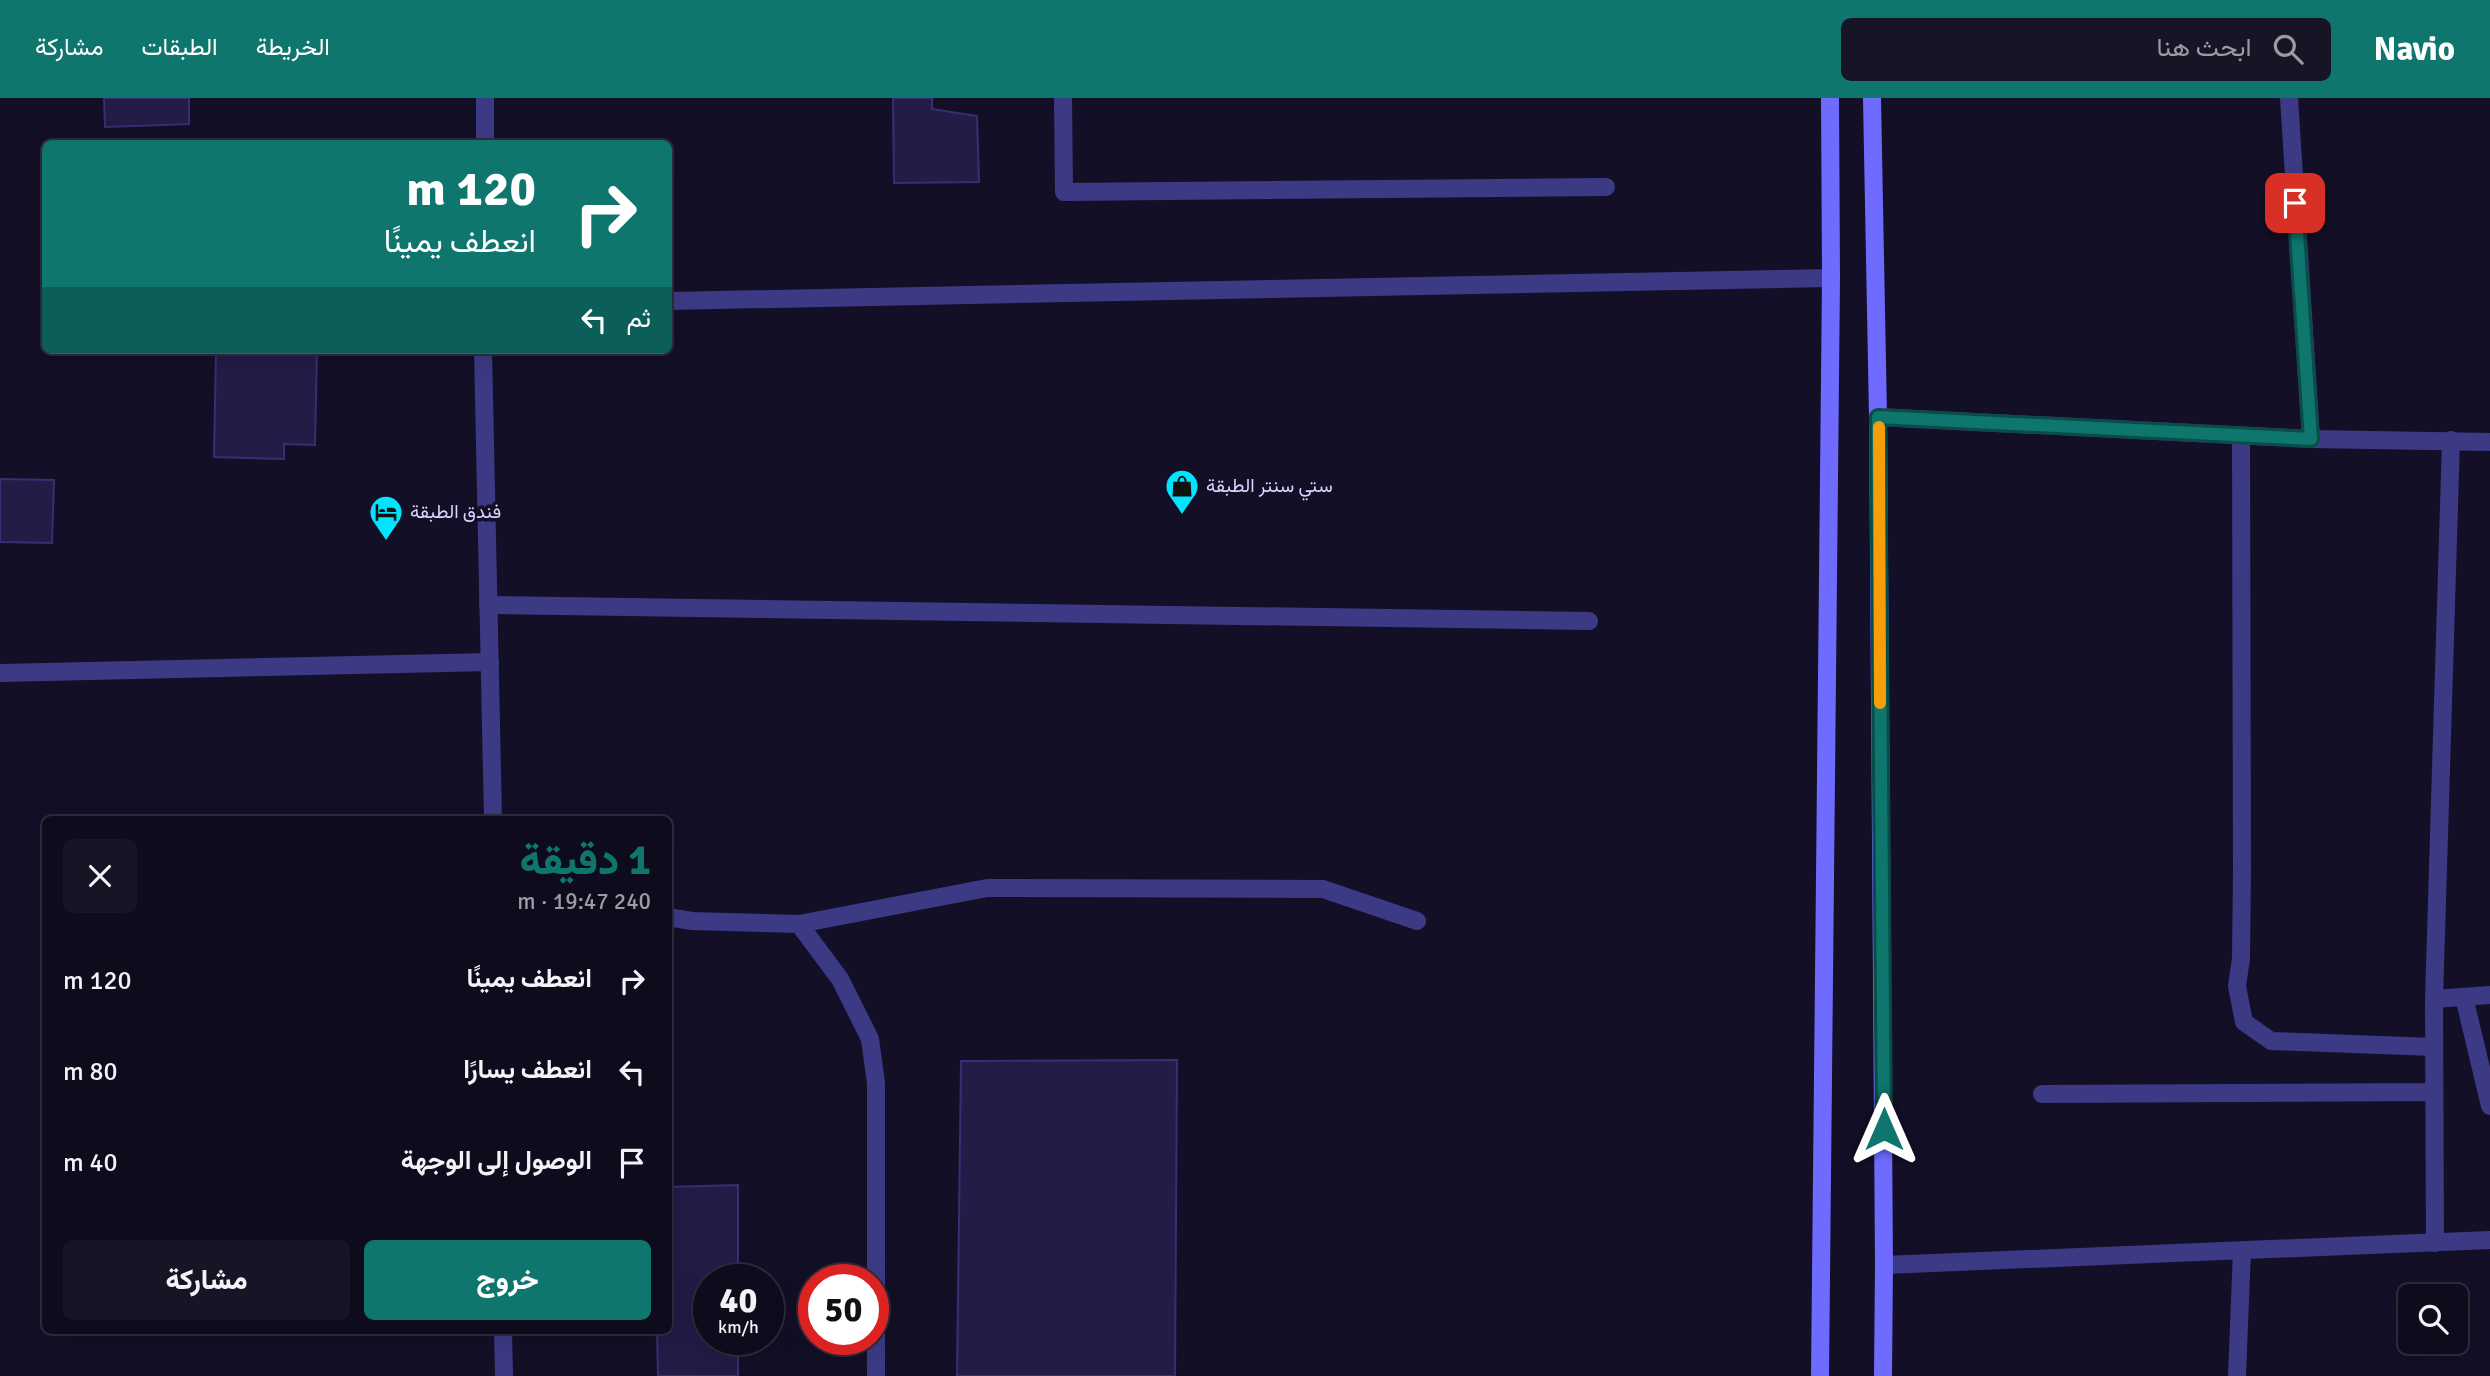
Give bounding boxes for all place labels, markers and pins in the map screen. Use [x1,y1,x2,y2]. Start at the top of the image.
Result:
pin [2265,173,2325,233]
shop icon: ستي سنتر الطبقة [1163,467,1201,516]
place label: ستي سنتر الطبقة [1206,474,1333,501]
hotel icon: فندق الطبقة [367,493,405,542]
place label: فندق الطبقة [410,500,501,524]

